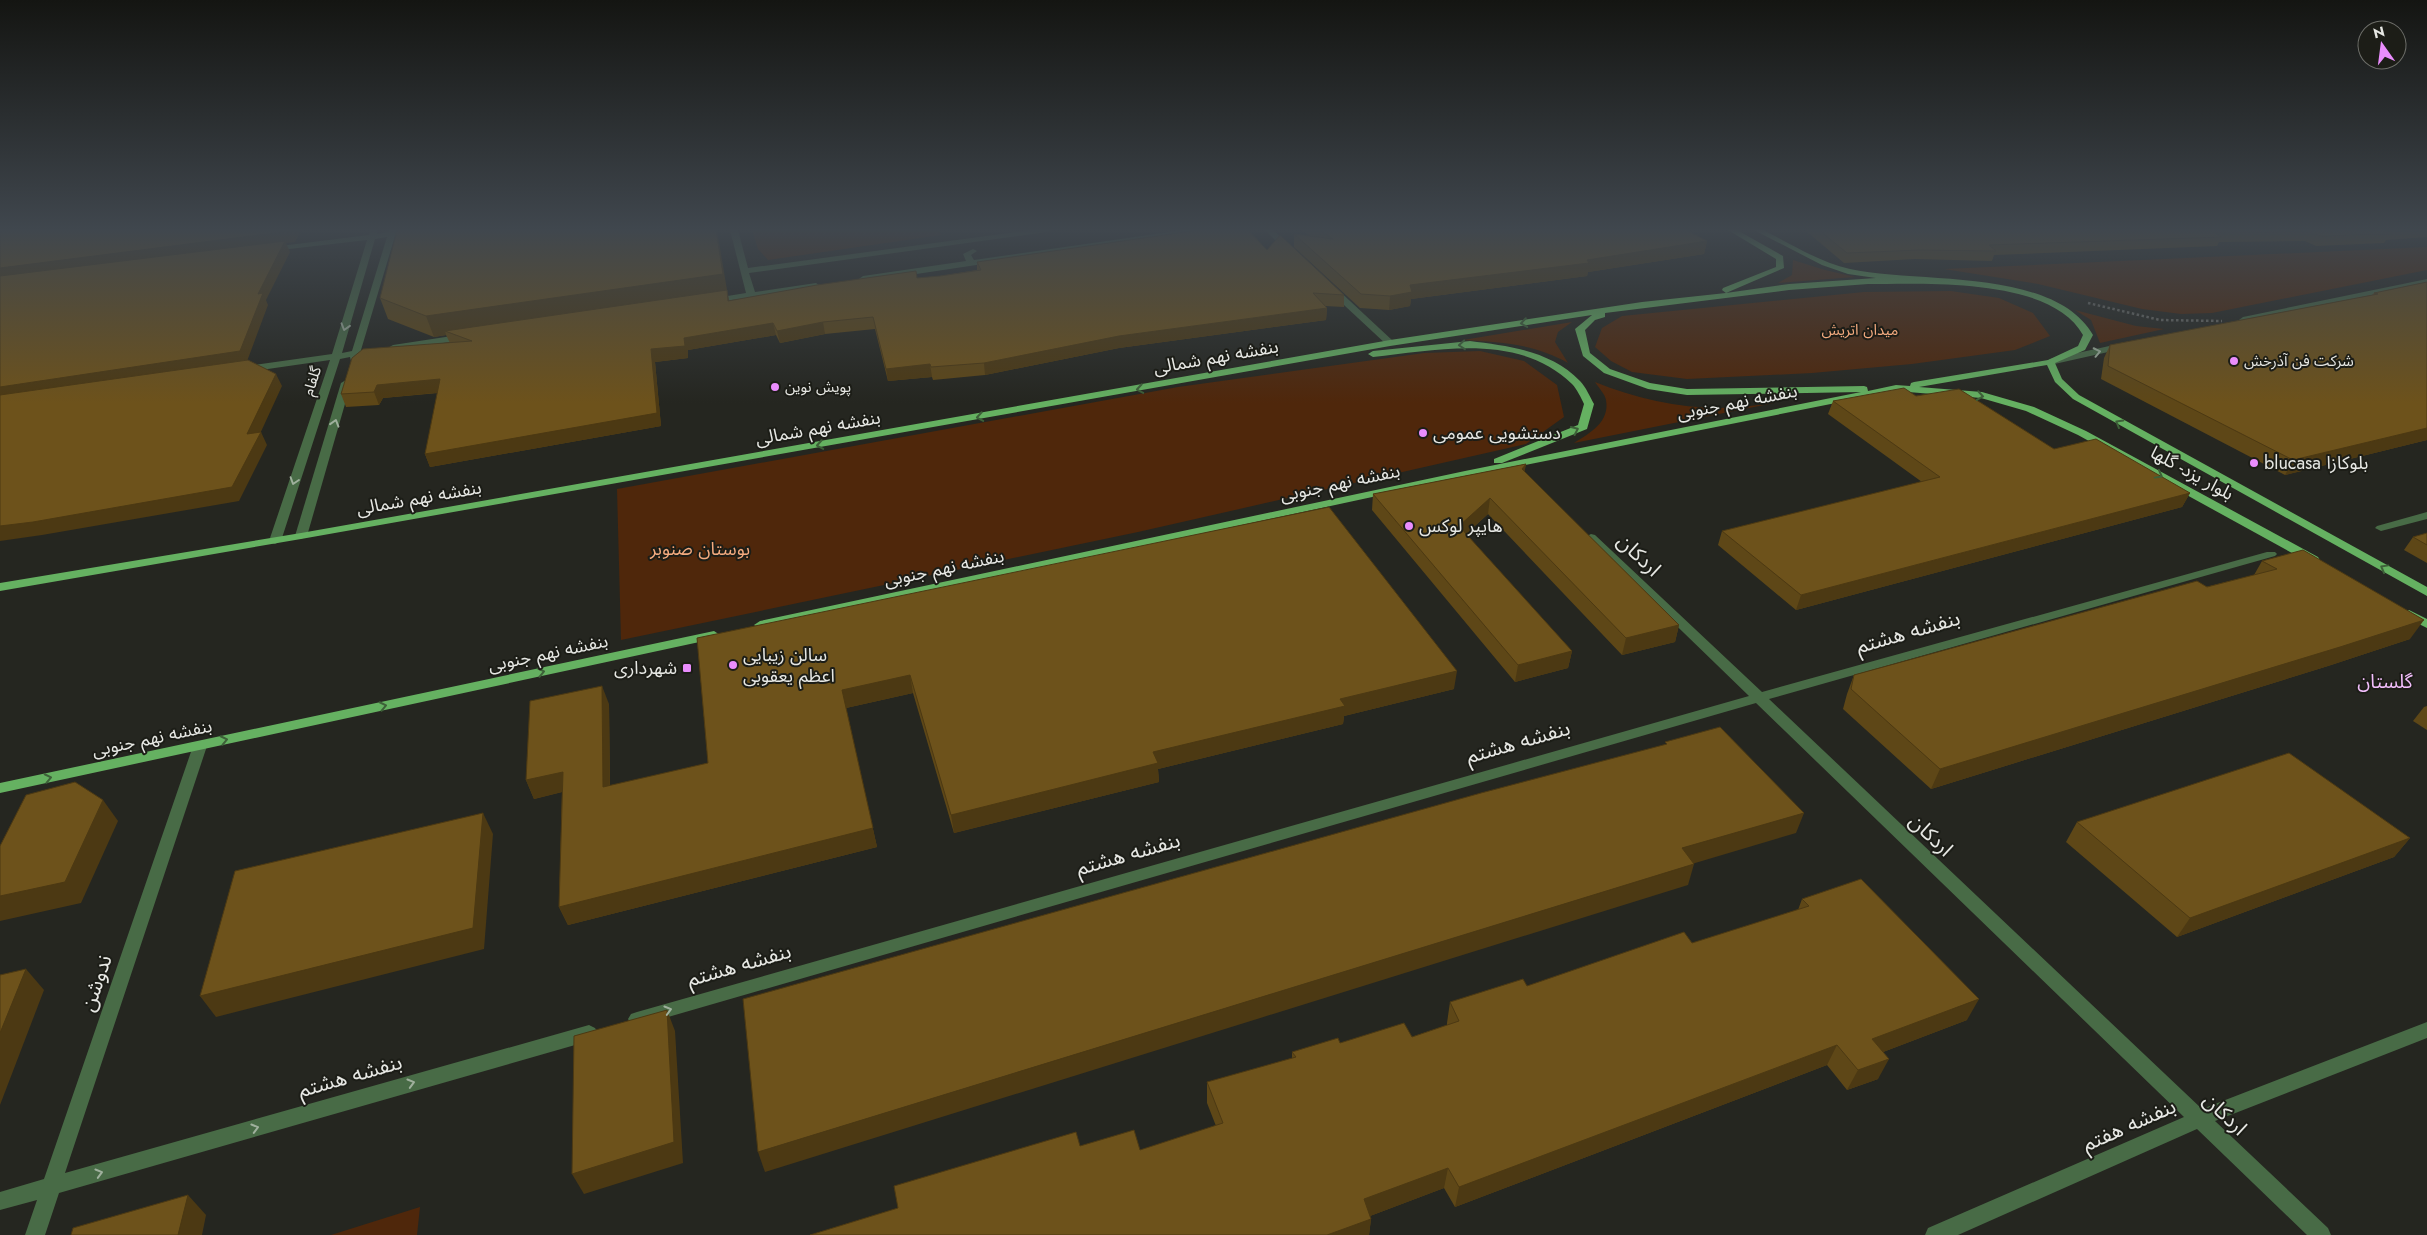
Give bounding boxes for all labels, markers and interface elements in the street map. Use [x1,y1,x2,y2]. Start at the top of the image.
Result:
north arrow [2357,20,2407,70]
text: N [2371,21,2387,43]
one-way arrow [1520,317,1529,327]
park label: میدان اتریش [1822,319,1898,341]
one-way arrow [340,322,350,330]
street label: بنفشه نهم شمالی [1151,333,1281,381]
one-way arrow [1457,339,1465,350]
one-way arrow [2093,347,2102,357]
place label: شرکت فن آذرخش [2244,350,2354,372]
marker: شرکت فن آذرخش [2228,355,2240,367]
street label: گلفام [297,363,327,399]
place label: پویش نوین [785,376,851,398]
street label: بنفشه نهم جنوبی [1675,378,1799,426]
marker: پویش نوین [769,381,781,393]
one-way arrow [1136,383,1144,393]
one-way arrow [1975,390,1984,400]
street label: بنفشه نهم شمالی [753,404,883,452]
one-way arrow [976,411,984,421]
one-way arrow [329,419,339,427]
one-way arrow [2116,419,2125,429]
place label: دستشویی عمومی [1433,420,1561,446]
one-way arrow [1570,426,1579,436]
marker: دستشویی عمومی [1417,427,1429,439]
one-way arrow [816,439,824,449]
street label: بلوار یزد- گلها [2145,439,2239,507]
place label: blucasa بلوکازا [2264,450,2368,476]
marker: blucasa بلوکازا [2248,457,2260,469]
street label: بنفشه نهم جنوبی [1278,458,1402,508]
one-way arrow [2154,469,2163,479]
street label: بنفشه نهم شمالی [354,474,484,522]
one-way arrow [290,477,300,485]
place label: هایپر لوکس [1419,513,1503,539]
marker: هایپر لوکس [1403,520,1415,532]
street label: اردکان [1610,526,1668,584]
park label: بوستان صنوبر [649,536,750,562]
street label: بنفشه نهم جنوبی [882,543,1006,593]
one-way arrow [2381,565,2390,575]
street label: بنفشه هشتم [1852,603,1964,661]
street label: بنفشه نهم جنوبی [486,628,610,678]
place label: سالن زیبایی اعظم یعقوبی [743,642,835,689]
place label: شهرداری [614,655,677,681]
marker: سالن زیبایی اعظم یعقوبی [727,659,739,671]
marker: شهرداری [681,662,693,674]
one-way arrow [537,667,546,678]
district label: گلستان [2357,668,2414,695]
one-way arrow [378,701,387,712]
street label: بنفشه نهم جنوبی [90,713,214,763]
street label: بنفشه هشتم [1462,713,1574,771]
one-way arrow [219,736,228,746]
one-way arrow [43,774,52,784]
street label: اردکان [1902,806,1960,864]
street label: بنفشه هشتم [1072,825,1184,883]
street label: بنفشه هشتم [683,936,795,994]
street label: ندوشن [72,951,120,1015]
one-way arrow [664,1005,672,1015]
street label: بنفشه هشتم [294,1047,406,1105]
one-way arrow [407,1079,415,1089]
street label: اردکان [2196,1085,2254,1143]
street label: بنفشه هفتم [2077,1091,2181,1159]
one-way arrow [251,1123,259,1134]
one-way arrow [94,1168,102,1178]

